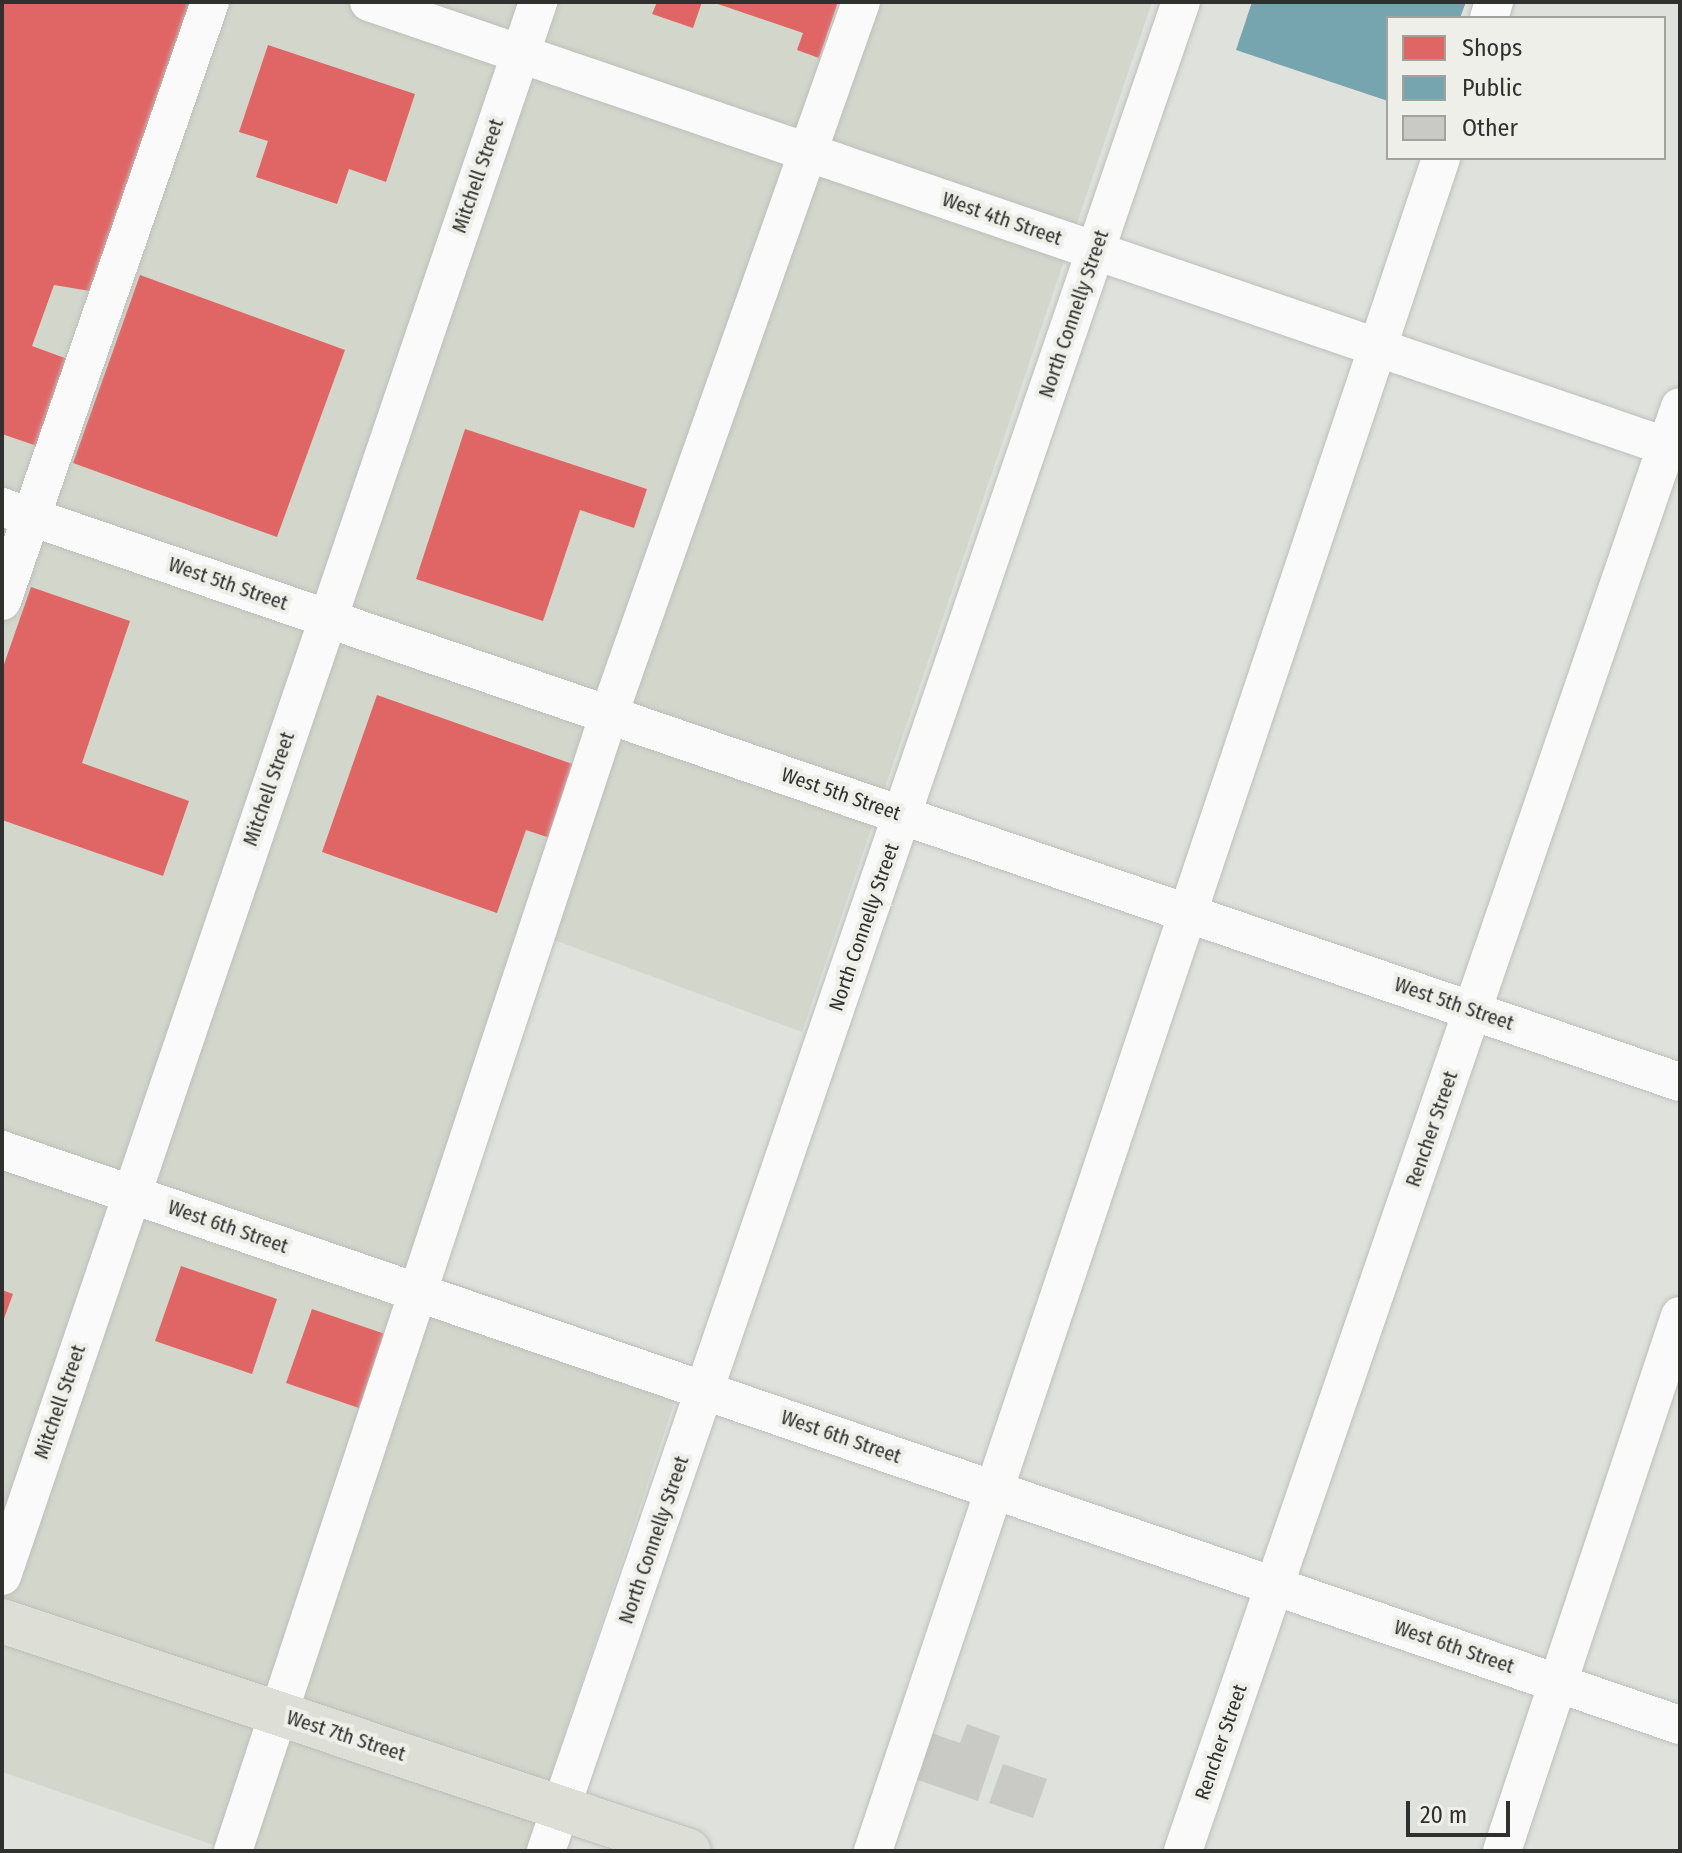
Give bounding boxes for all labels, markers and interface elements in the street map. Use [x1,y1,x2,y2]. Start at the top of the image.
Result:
legend [1386,16,1666,160]
text: Shops [1462,34,1522,62]
text: Public [1462,74,1522,102]
text: Other [1462,114,1518,142]
street label: Mitchell Street [447,116,509,236]
street label: West 4th Street [939,187,1065,251]
street label: North Connelly Street [1034,227,1114,401]
street label: West 5th Street [165,552,291,616]
street label: Mitchell Street [238,729,300,849]
street label: West 5th Street [778,762,904,826]
street label: North Connelly Street [824,840,904,1014]
street label: West 5th Street [1391,972,1517,1036]
street label: Rencher Street [1401,1068,1463,1190]
street label: West 6th Street [165,1195,291,1259]
street label: Mitchell Street [29,1342,91,1462]
street label: West 6th Street [778,1405,904,1469]
street label: North Connelly Street [614,1453,694,1627]
street label: West 6th Street [1391,1615,1517,1679]
street label: Rencher Street [1190,1681,1252,1803]
street label: West 7th Street [284,1706,408,1766]
scale bar [1410,1785,1514,1835]
text: 20 m [1420,1801,1467,1829]

